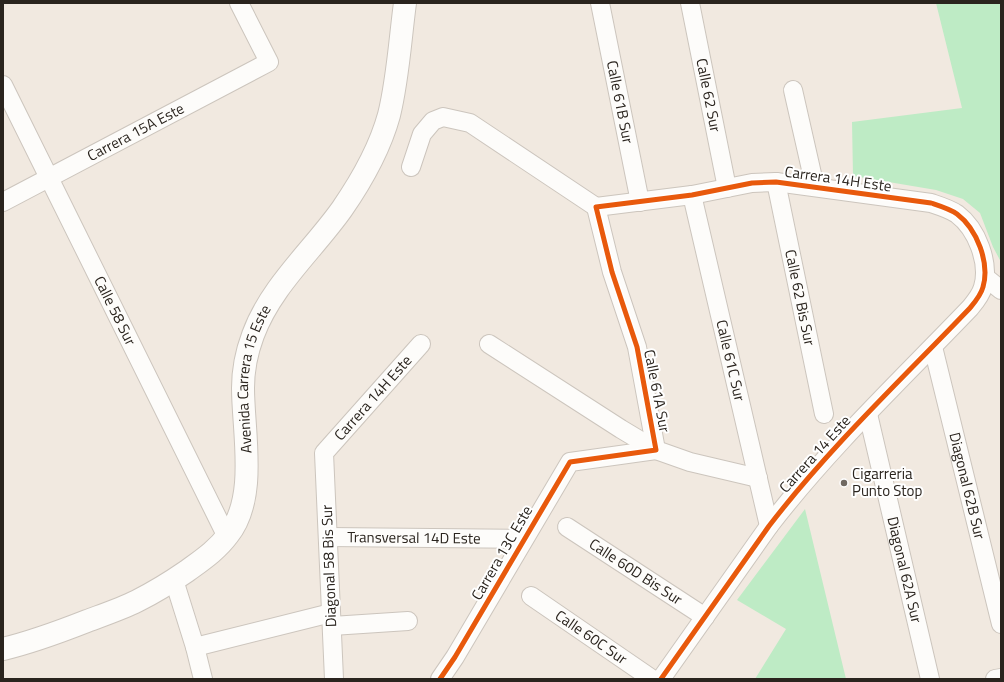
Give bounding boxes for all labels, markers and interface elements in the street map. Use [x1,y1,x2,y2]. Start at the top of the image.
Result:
street label: Calle 62 Sur [690,56,728,134]
street label: Calle 61B Sur [601,58,640,145]
street label: Carrera 15A Este [83,97,188,167]
street label: Carrera 14H Este [783,160,893,197]
street label: Calle 62 Bis Sur [779,247,822,348]
street label: Calle 58 Sur [88,272,142,349]
street label: Avenida Carrera 15 Este [231,300,276,454]
street label: Calle 61C Sur [710,317,752,404]
street label: Calle 61A Sur [638,348,677,434]
street label: Carrera 14H Este [328,350,417,446]
street label: Carrera 14 Este [773,410,856,498]
street label: Diagonal 62B Sur [943,430,992,542]
place label: Cigarreria Punto Stop [852,462,923,502]
marker: Cigarreria Punto Stop [839,478,849,488]
street label: Carrera 13C Este [465,501,538,604]
street label: Diagonal 58 Bis Sur [315,504,342,628]
street label: Diagonal 62A Sur [881,514,929,625]
street label: Transversal 14D Este [347,525,481,550]
street label: Calle 60D Bis Sur [585,532,687,610]
street label: Calle 60C Sur [551,604,632,670]

